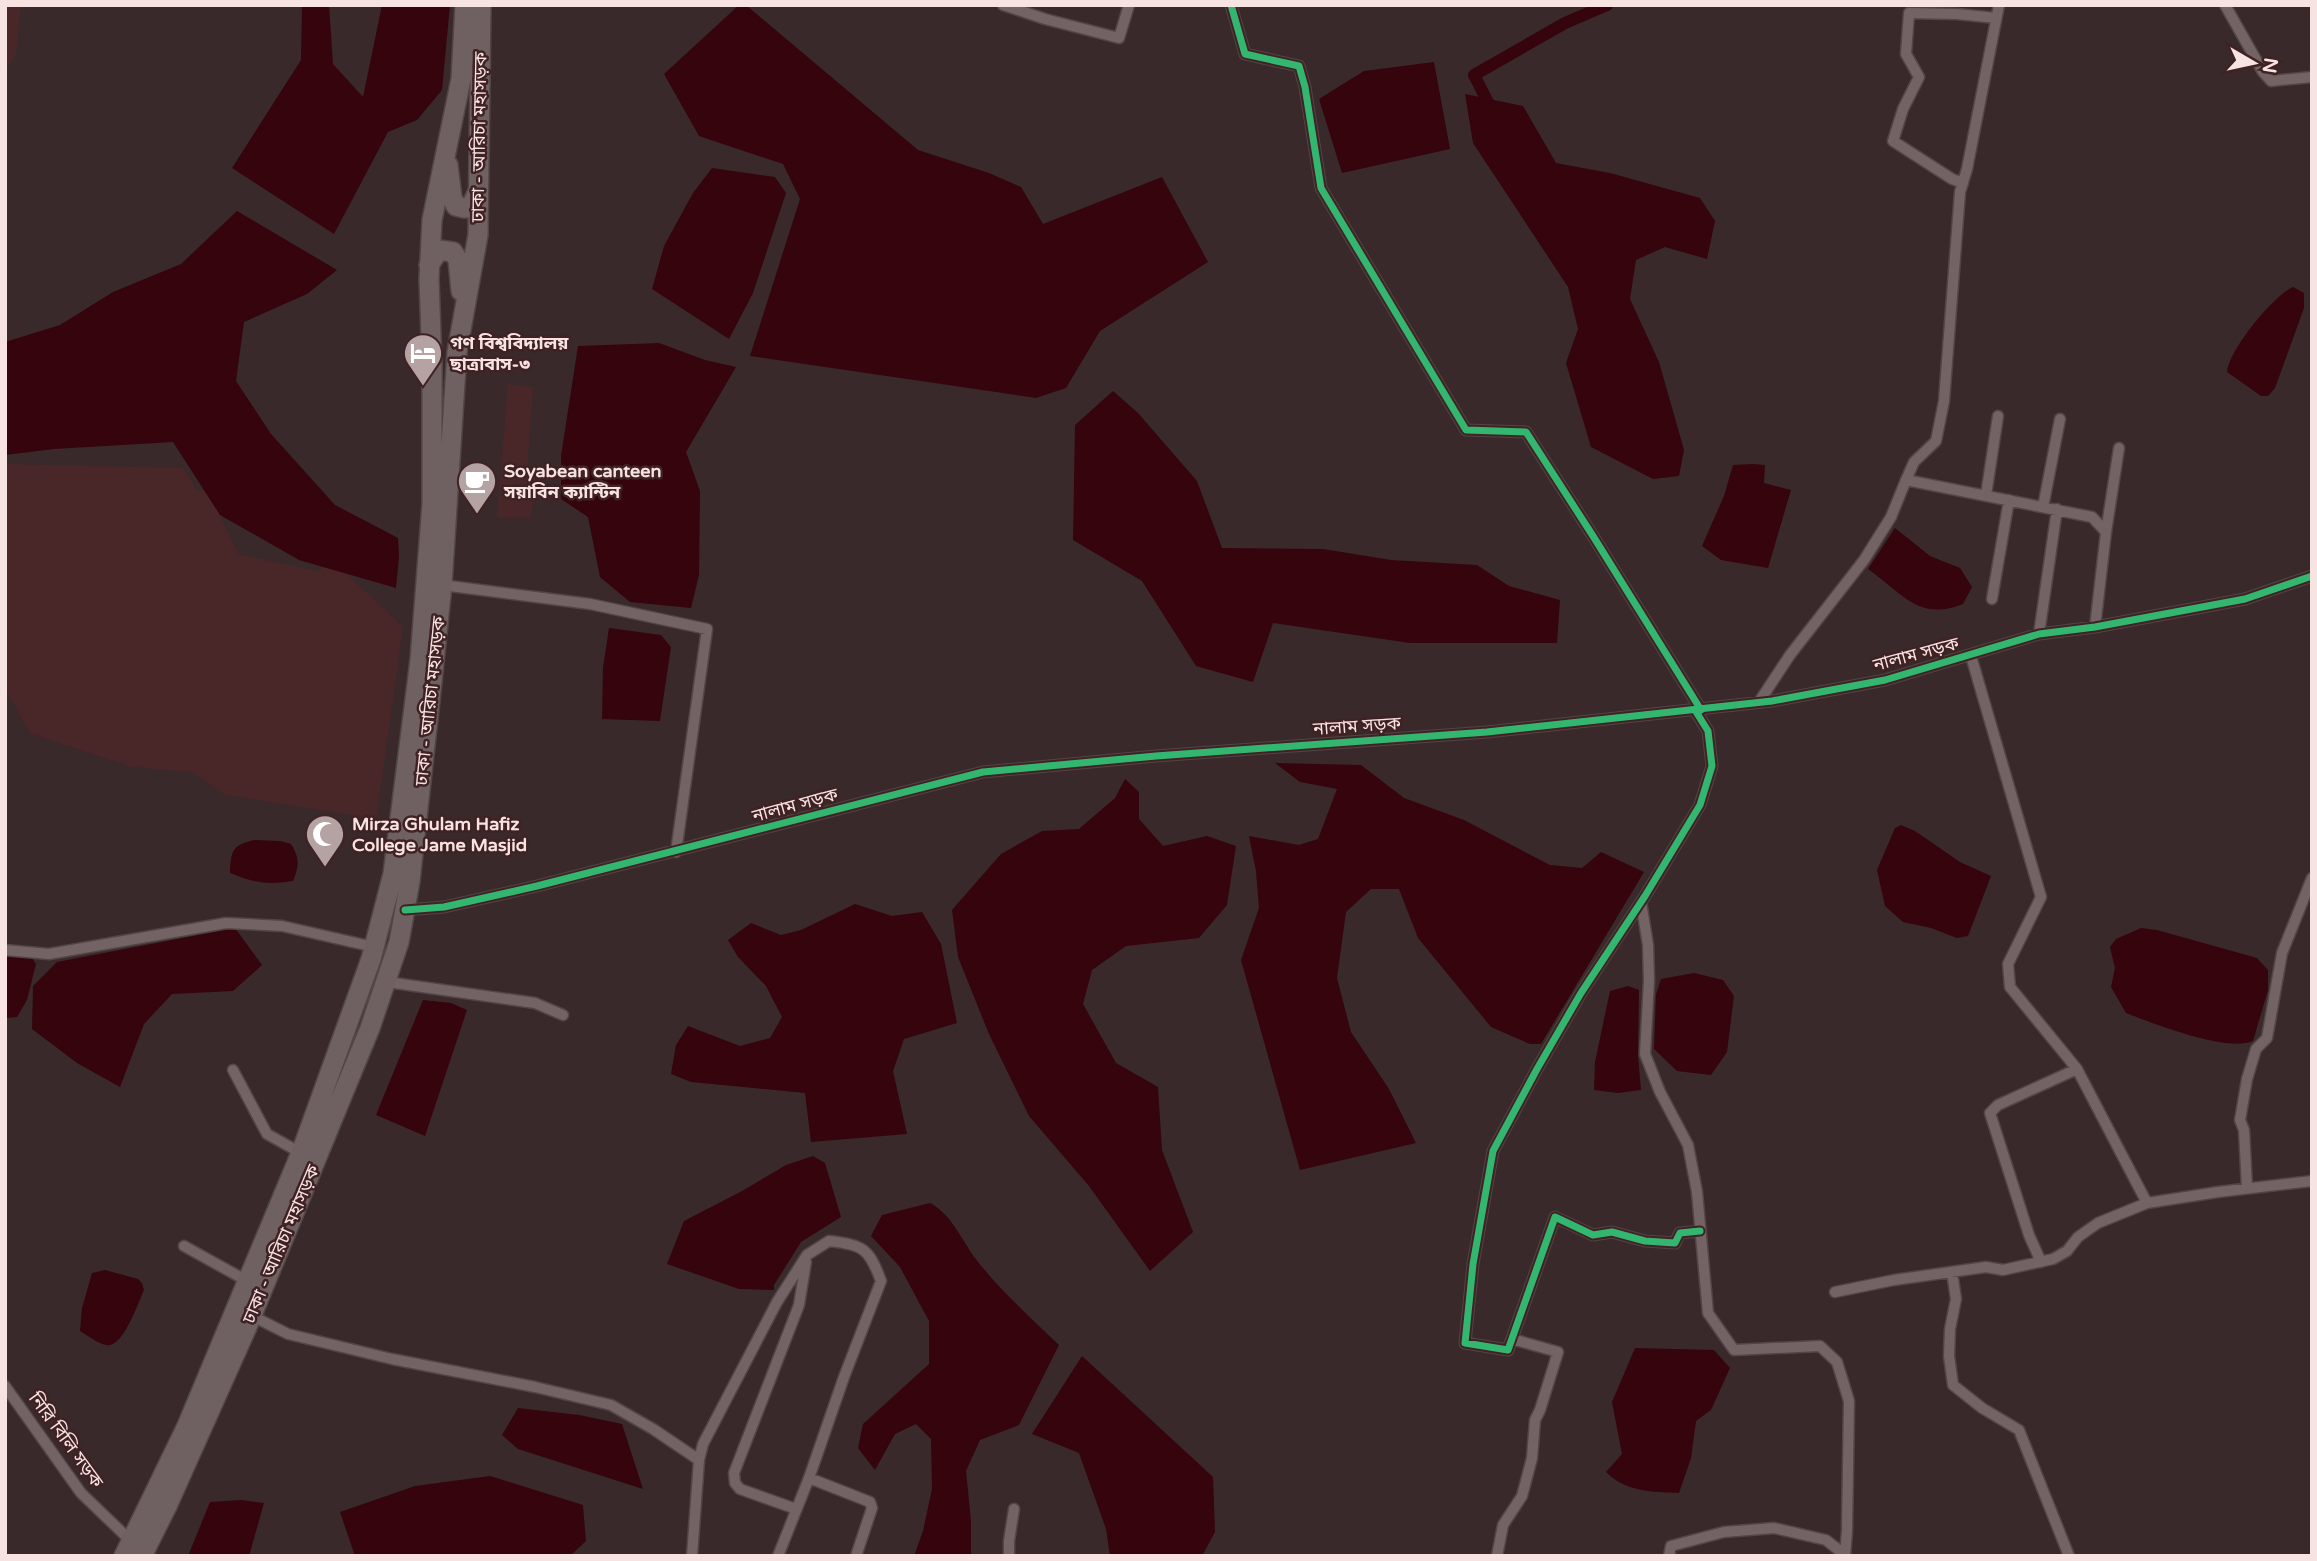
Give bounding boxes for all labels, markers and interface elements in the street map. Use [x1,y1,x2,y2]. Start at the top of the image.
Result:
north arrow [2219,28,2289,98]
street label: ঢাকা - আরিচা মহাসড়ক [466,51,491,223]
text: N [2258,56,2282,75]
hotel icon: গণ বিশ্ববিদ্যালয় ছাত্রাবাস-৩ [402,332,444,387]
place label: গণ বিশ্ববিদ্যালয় ছাত্রাবাস-৩ [449,332,569,375]
cafe icon: Soyabean canteen সয়াবিন ক্যান্টিন [456,460,498,515]
place label: Soyabean canteen সয়াবিন ক্যান্টিন [503,460,661,503]
street label: ঢাকা - আরিচা মহাসড়ক [410,615,450,788]
street label: নালাম সড়ক [1870,632,1962,676]
street label: নালাম সড়ক [1311,712,1402,740]
street label: নালাম সড়ক [749,783,841,827]
mosque icon: Mirza Ghulam Hafiz College Jame Masjid [304,813,346,868]
place label: Mirza Ghulam Hafiz College Jame Masjid [352,813,527,856]
street label: ঢাকা - আরিচা মহাসড়ক [237,1161,325,1328]
street label: নিরি বিলি সড়ক [23,1387,108,1492]

